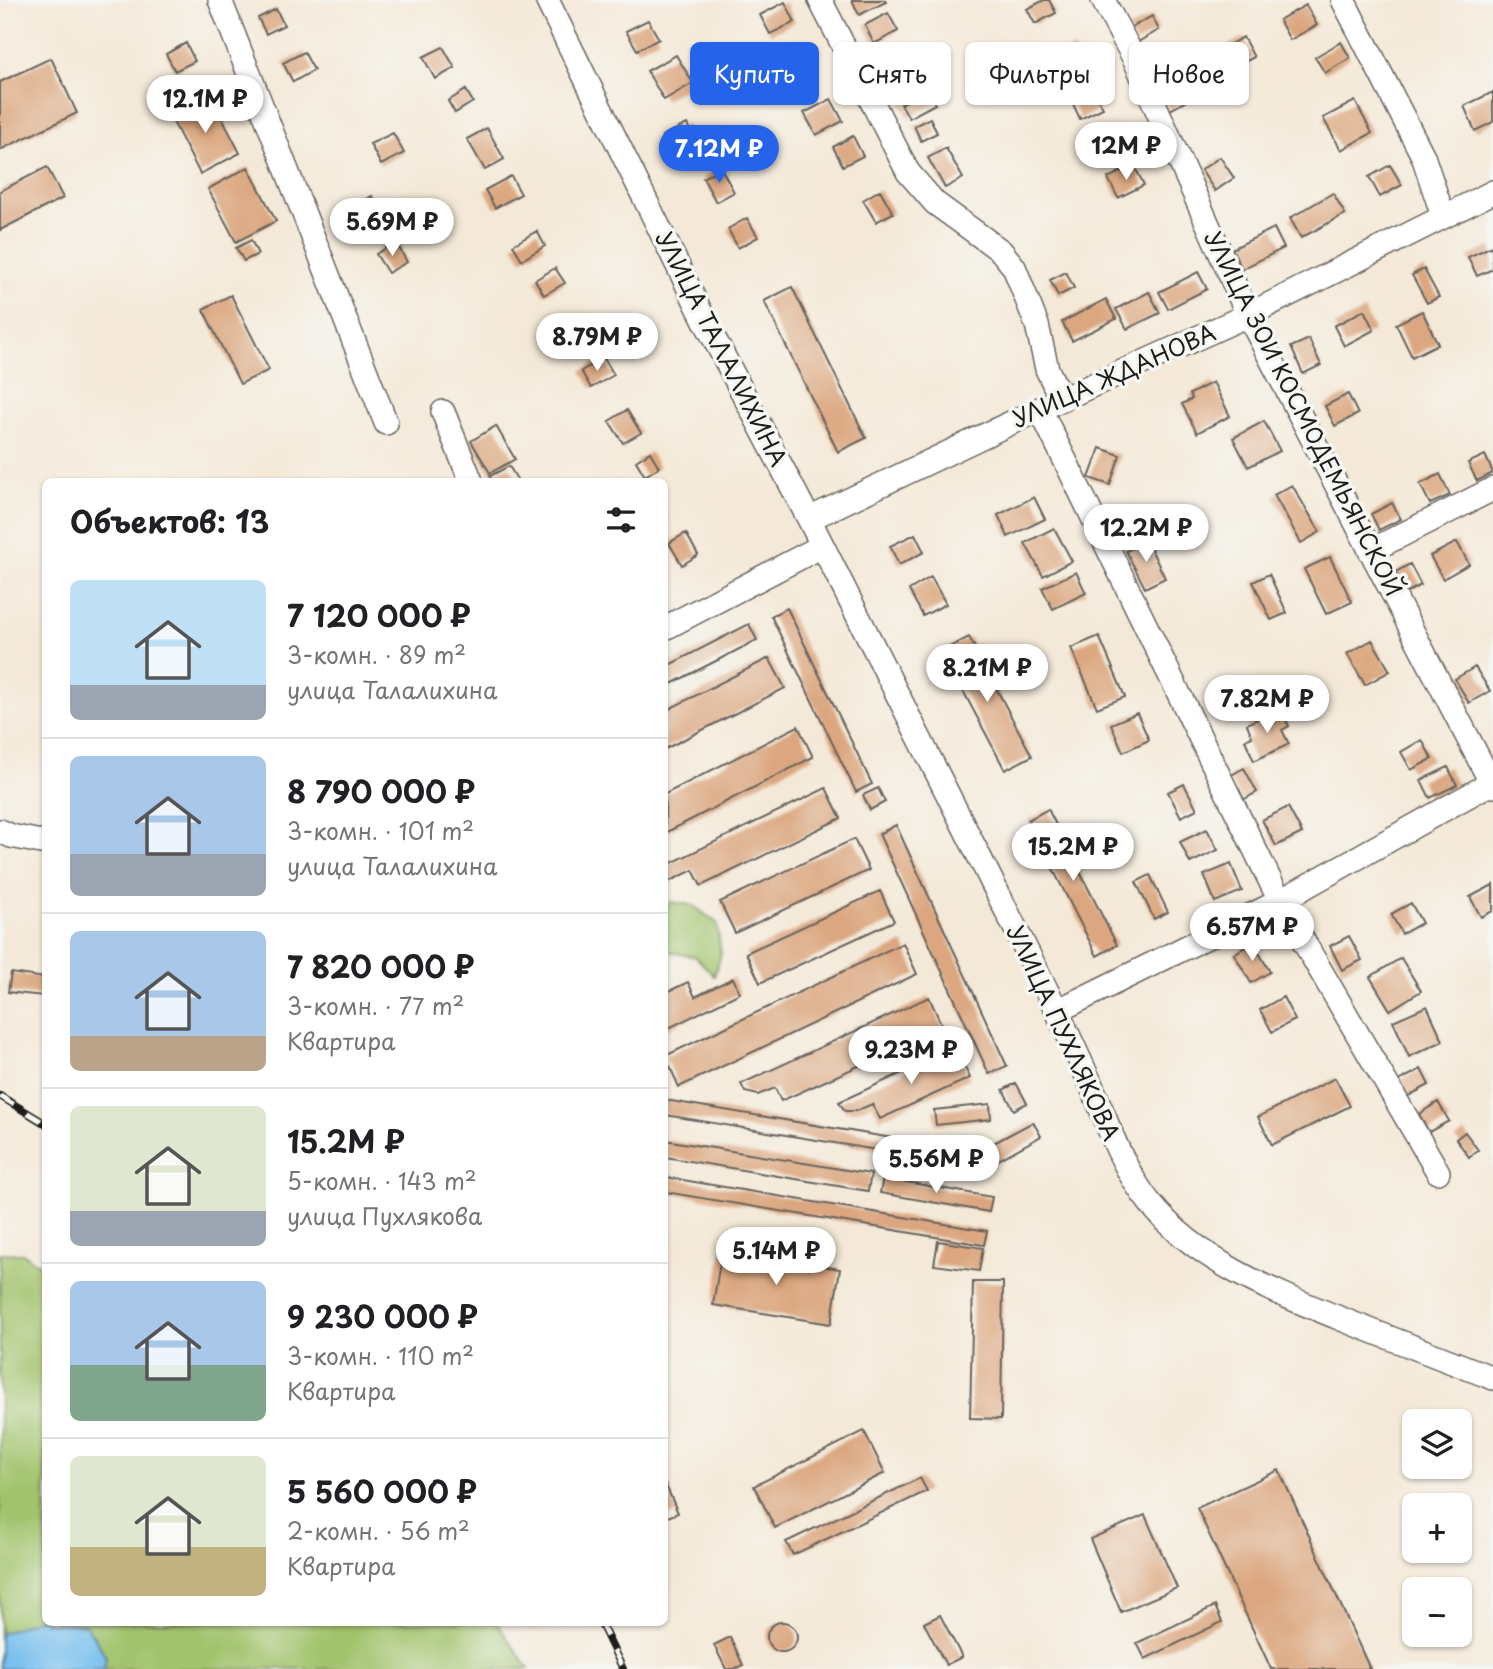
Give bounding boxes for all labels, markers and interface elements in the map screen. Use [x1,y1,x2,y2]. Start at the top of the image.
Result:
chip: Купить [690,42,819,105]
chip: Снять [833,42,951,105]
chip: Фильтры [965,42,1115,105]
chip: Новое [1129,42,1249,105]
pin: 12.1M ₽ [140,76,270,135]
text: 12.1M ₽ [162,80,248,115]
pin: 12M ₽ [1077,122,1175,182]
pin: 7.12M ₽ [654,125,784,185]
text: 12M ₽ [1091,127,1161,162]
text: 7.12M ₽ [675,130,763,165]
pin: 5.69M ₽ [327,198,457,258]
text: 5.69M ₽ [346,203,438,238]
street label: УЛИЦА ТАЛАЛИХИНА [648,225,797,472]
street label: УЛИЦА ЗОИ КОСМОДЕМЬЯНСКОЙ [1197,225,1412,602]
pin: 8.79M ₽ [532,314,662,373]
street label: УЛИЦА ЖДАНОВА [1006,314,1221,435]
text: 8.79M ₽ [552,318,642,353]
text: Объектов: 13 [70,498,269,543]
icon: filters [602,501,640,539]
pin: 12.2M ₽ [1081,504,1211,564]
text: 12.2M ₽ [1100,509,1192,544]
text: 7 120 000 ₽ [287,592,471,637]
icon: home [126,608,210,692]
text: 3-комн. · 89 m² [287,637,466,672]
pin: 8.21M ₽ [922,644,1052,704]
text: 8.21M ₽ [942,649,1032,684]
text: улица Талалихина [287,672,498,707]
pin: 7.82M ₽ [1202,676,1332,735]
text: 7.82M ₽ [1220,680,1314,715]
text: 8 790 000 ₽ [287,768,475,813]
icon: home [126,784,210,868]
text: 3-комн. · 101 m² [287,813,474,848]
pin: 15.2M ₽ [1008,824,1138,883]
text: 15.2M ₽ [1028,828,1118,863]
text: улица Талалихина [287,848,498,883]
pin: 6.57M ₽ [1187,904,1317,963]
text: 6.57M ₽ [1206,908,1298,943]
street label: УЛИЦА ПУХЛЯКОВА [999,919,1130,1146]
text: 7 820 000 ₽ [287,943,474,988]
icon: home [126,959,210,1043]
text: 3-комн. · 77 m² [287,988,464,1023]
text: Квартира [287,1023,395,1058]
pin: 9.23M ₽ [846,1026,976,1086]
text: 9.23M ₽ [865,1031,957,1066]
text: 15.2M ₽ [287,1118,405,1163]
icon: home [126,1134,210,1218]
pin: 5.56M ₽ [871,1136,1001,1195]
text: 5.56M ₽ [888,1140,984,1175]
text: 5-комн. · 143 m² [287,1163,477,1198]
text: улица Пухлякова [287,1198,482,1233]
pin: 5.14M ₽ [711,1228,841,1287]
text: 5.14M ₽ [732,1232,820,1267]
text: 9 230 000 ₽ [287,1293,478,1338]
icon: home [126,1309,210,1393]
text: 3-комн. · 110 m² [287,1338,474,1373]
text: Квартира [287,1373,395,1408]
map controls [1402,1409,1472,1647]
button: layers [1402,1409,1472,1479]
text: 5 560 000 ₽ [287,1468,477,1513]
icon: home [126,1484,210,1568]
button: + [1402,1493,1472,1563]
text: 2-комн. · 56 m² [287,1513,470,1548]
text: Квартира [287,1548,395,1583]
button: − [1402,1577,1472,1647]

